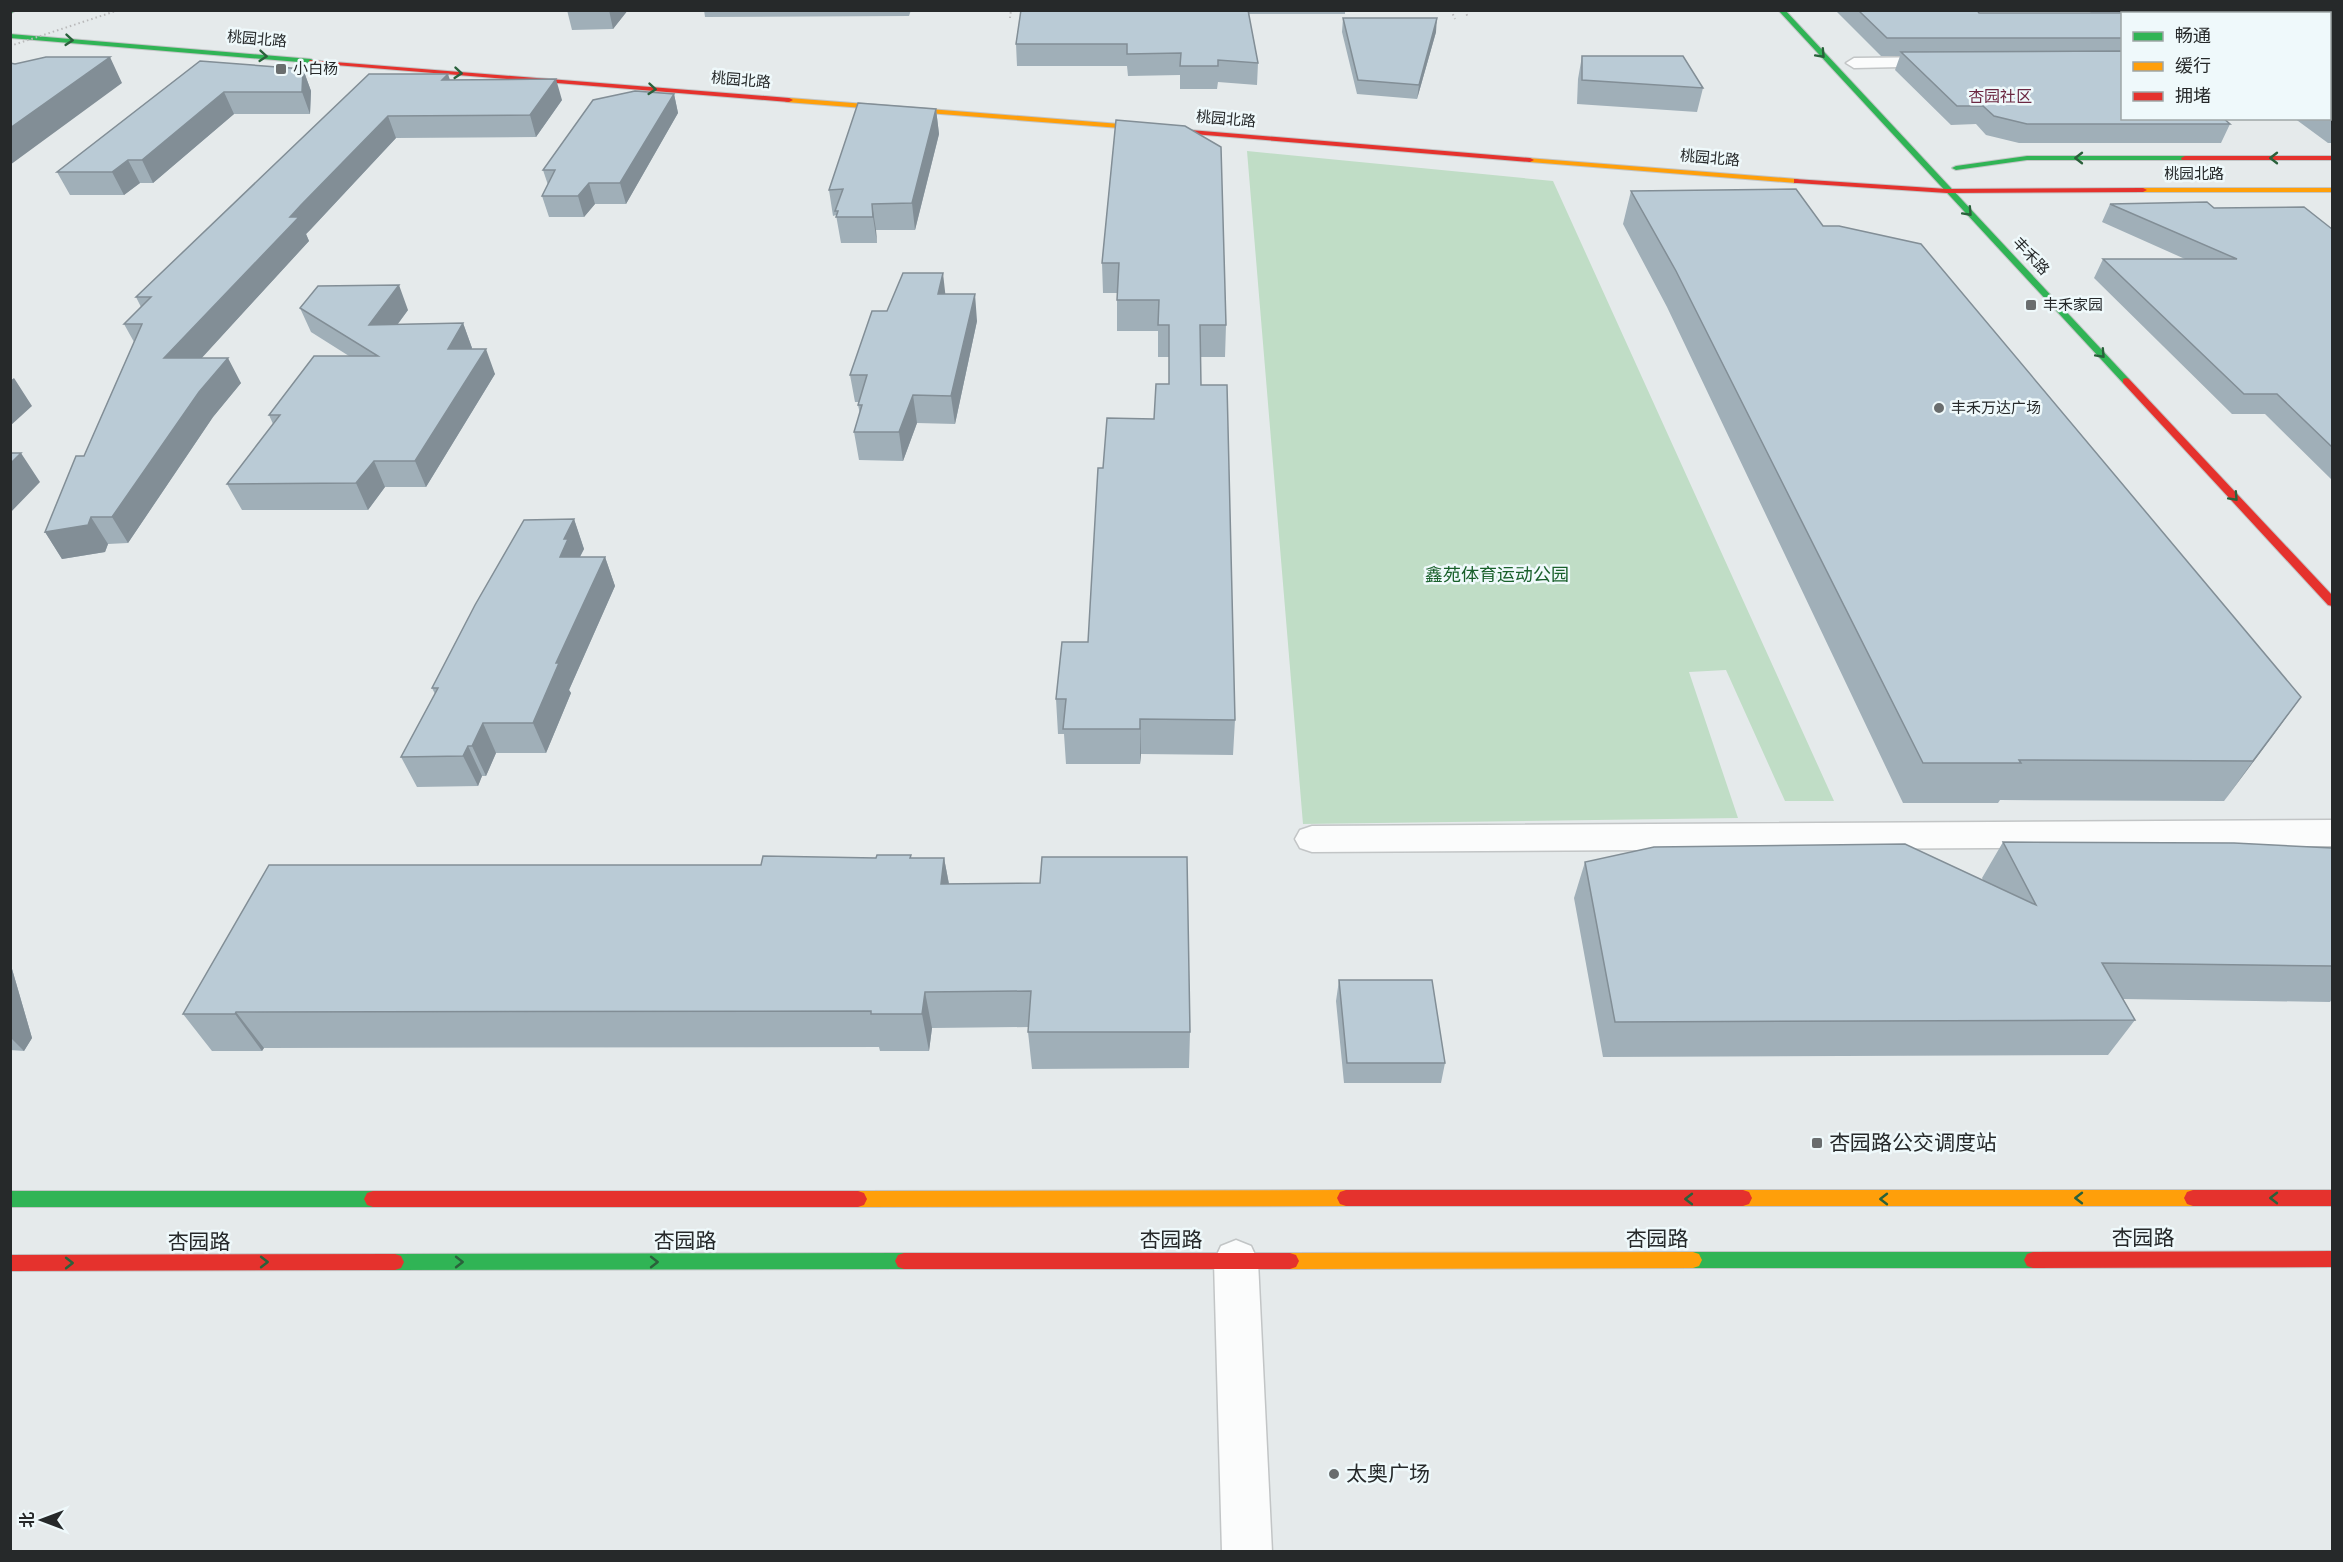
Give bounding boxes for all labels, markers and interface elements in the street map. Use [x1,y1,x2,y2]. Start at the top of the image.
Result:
legend [2121,12,2331,120]
text: 畅通 [2175,25,2211,47]
street label: 桃园北路 [226,27,288,51]
one-way arrow [64,33,73,46]
one-way arrow [1814,47,1825,57]
one-way arrow [259,49,268,62]
text: 缓行 [2175,55,2211,77]
place label: 小白杨 [293,60,338,78]
marker: 小白杨 [274,62,288,76]
one-way arrow [453,66,462,79]
street label: 桃园北路 [710,68,772,92]
one-way arrow [647,82,656,95]
text: 拥堵 [2175,85,2211,107]
district label: 杏园社区 [1968,87,2032,107]
street label: 桃园北路 [1195,107,1257,131]
street label: 桃园北路 [1679,146,1741,170]
one-way arrow [2075,152,2084,164]
one-way arrow [2270,152,2279,164]
street label: 桃园北路 [2164,165,2224,183]
one-way arrow [1960,205,1971,216]
street label: 丰禾路 [2009,233,2053,279]
place label: 丰禾家园 [2043,296,2103,314]
marker: 丰禾家园 [2024,298,2038,312]
one-way arrow [2094,348,2105,358]
place label: 丰禾万达广场 [1951,399,2041,417]
marker: 丰禾万达广场 [1932,401,1946,415]
one-way arrow [2227,490,2238,500]
park label: 鑫苑体育运动公园 [1425,564,1569,586]
place label: 杏园路公交调度站 [1829,1130,1997,1156]
marker: 杏园路公交调度站 [1810,1136,1824,1150]
one-way arrow [2075,1192,2084,1204]
one-way arrow [2270,1192,2279,1204]
one-way arrow [1685,1193,1694,1205]
one-way arrow [1880,1193,1889,1205]
street label: 杏园路 [2112,1225,2175,1251]
street label: 杏园路 [1626,1226,1689,1252]
street label: 杏园路 [1140,1227,1203,1253]
street label: 杏园路 [654,1228,717,1254]
street label: 杏园路 [168,1229,231,1255]
one-way arrow [259,1256,268,1268]
one-way arrow [454,1256,463,1268]
one-way arrow [649,1256,658,1268]
one-way arrow [64,1257,73,1269]
place label: 太奥广场 [1346,1461,1430,1487]
marker: 太奥广场 [1327,1467,1341,1481]
north arrow [12,1490,72,1550]
text: 北 [18,1512,38,1528]

